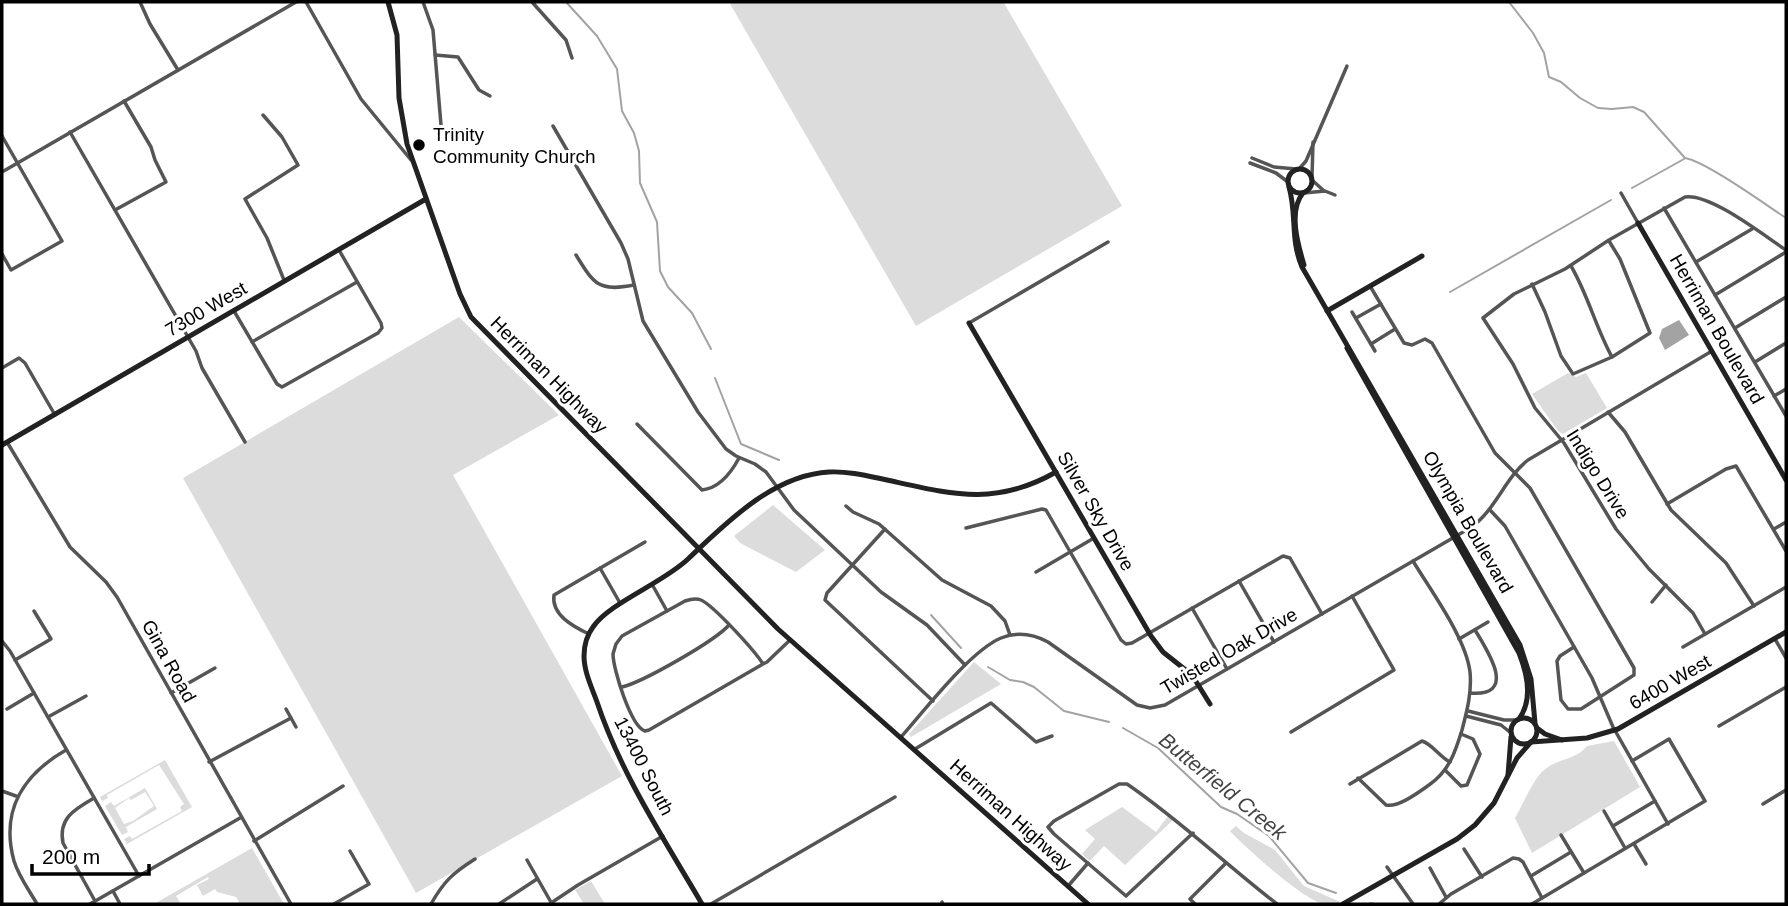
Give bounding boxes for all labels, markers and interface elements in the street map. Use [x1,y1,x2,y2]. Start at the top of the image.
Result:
place label: Trinity Community Church [433,124,596,167]
marker: Trinity Community Church [411,137,427,153]
street label: Herriman Boulevard [1666,251,1768,407]
street label: 7300 West [162,277,251,341]
street label: Herriman Highway [486,312,612,438]
street label: Indigo Drive [1562,425,1634,523]
street label: Olympia Boulevard [1419,447,1517,597]
street label: Silver Sky Drive [1053,448,1139,574]
street label: Twisted Oak Drive [1157,603,1301,699]
street label: Gina Road [138,616,200,706]
street label: 6400 West [1626,650,1715,714]
street label: 13400 South [610,713,678,819]
water label: Butterfield Creek [1155,728,1292,845]
street label: Herriman Highway [946,755,1076,875]
scale bar [32,832,149,876]
text: 200 m [42,845,100,868]

